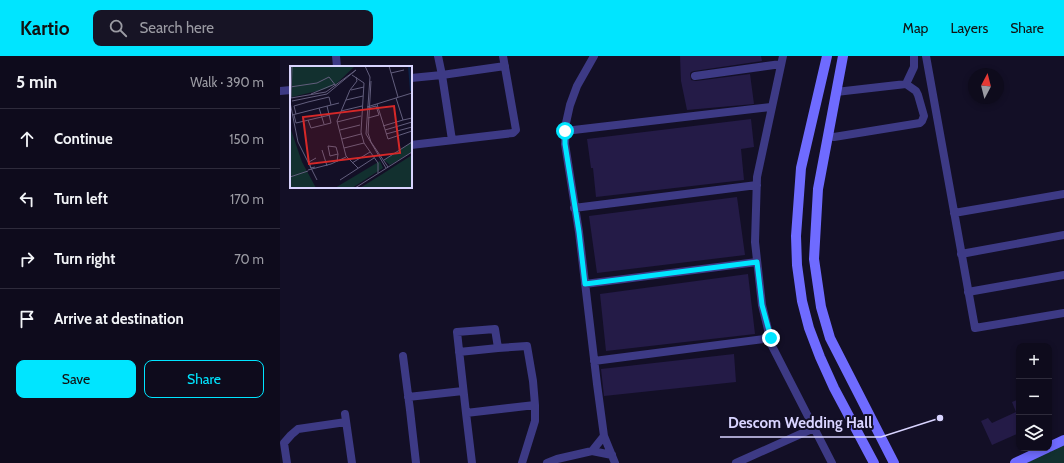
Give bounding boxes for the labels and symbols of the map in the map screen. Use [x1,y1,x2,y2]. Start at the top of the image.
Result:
inset map [290,66,412,188]
north arrow [968,68,1004,104]
route start [556,122,574,140]
route end [762,329,780,347]
callout: Descom Wedding Hall [720,410,881,437]
text: Descom Wedding Hall [728,414,872,432]

